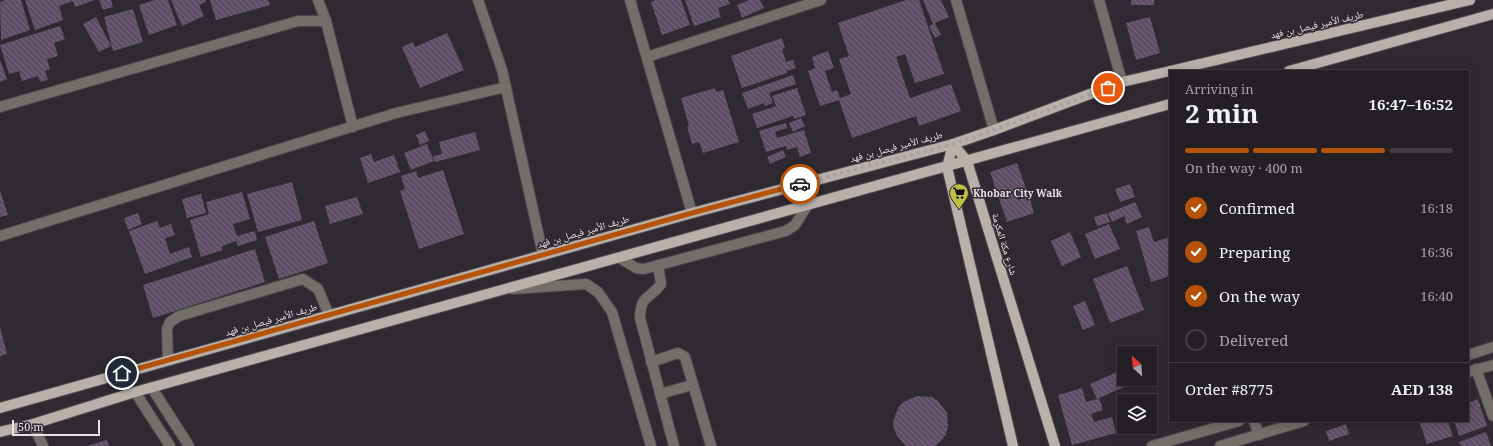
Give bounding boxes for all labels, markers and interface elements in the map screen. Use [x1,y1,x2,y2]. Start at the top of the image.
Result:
street label: طريف الأمير فيصل بن فهد [1269,6,1365,42]
pin [1091,71,1125,105]
icon: bag [1097,77,1119,99]
text: Arriving in [1185,80,1254,98]
text: 16:47–16:52 [1369,94,1453,114]
text: 2 min [1185,95,1259,131]
street label: طريف الأمير فيصل بن فهد [848,127,944,165]
text: On the way · 400 m [1185,159,1303,177]
courier [780,164,820,204]
icon: car [789,173,811,195]
supermarket icon: Khobar City Walk [948,182,970,210]
place label: Khobar City Walk [973,186,1063,200]
icon: check [1185,197,1207,219]
text: Confirmed [1219,198,1295,218]
text: 16:18 [1420,199,1453,217]
street label: طريف الأمير فيصل بن فهد [535,211,631,251]
street label: شارع مكة المكرمة [989,211,1021,277]
icon: check [1185,241,1207,263]
text: Preparing [1219,242,1290,262]
text: 16:36 [1420,243,1453,261]
icon: check [1185,285,1207,307]
text: On the way [1219,286,1300,306]
text: 16:40 [1420,287,1453,305]
street label: طريف الأمير فيصل بن فهد [223,299,319,339]
text: Delivered [1219,330,1288,350]
north arrow [1117,346,1157,386]
map controls [1117,346,1157,434]
pin [105,356,139,390]
icon: home [111,362,133,384]
text: Order #8775 [1185,379,1273,399]
text: AED 138 [1391,379,1453,399]
button: layers [1117,394,1157,434]
scale bar [12,418,100,437]
text: 50 m [18,419,44,434]

